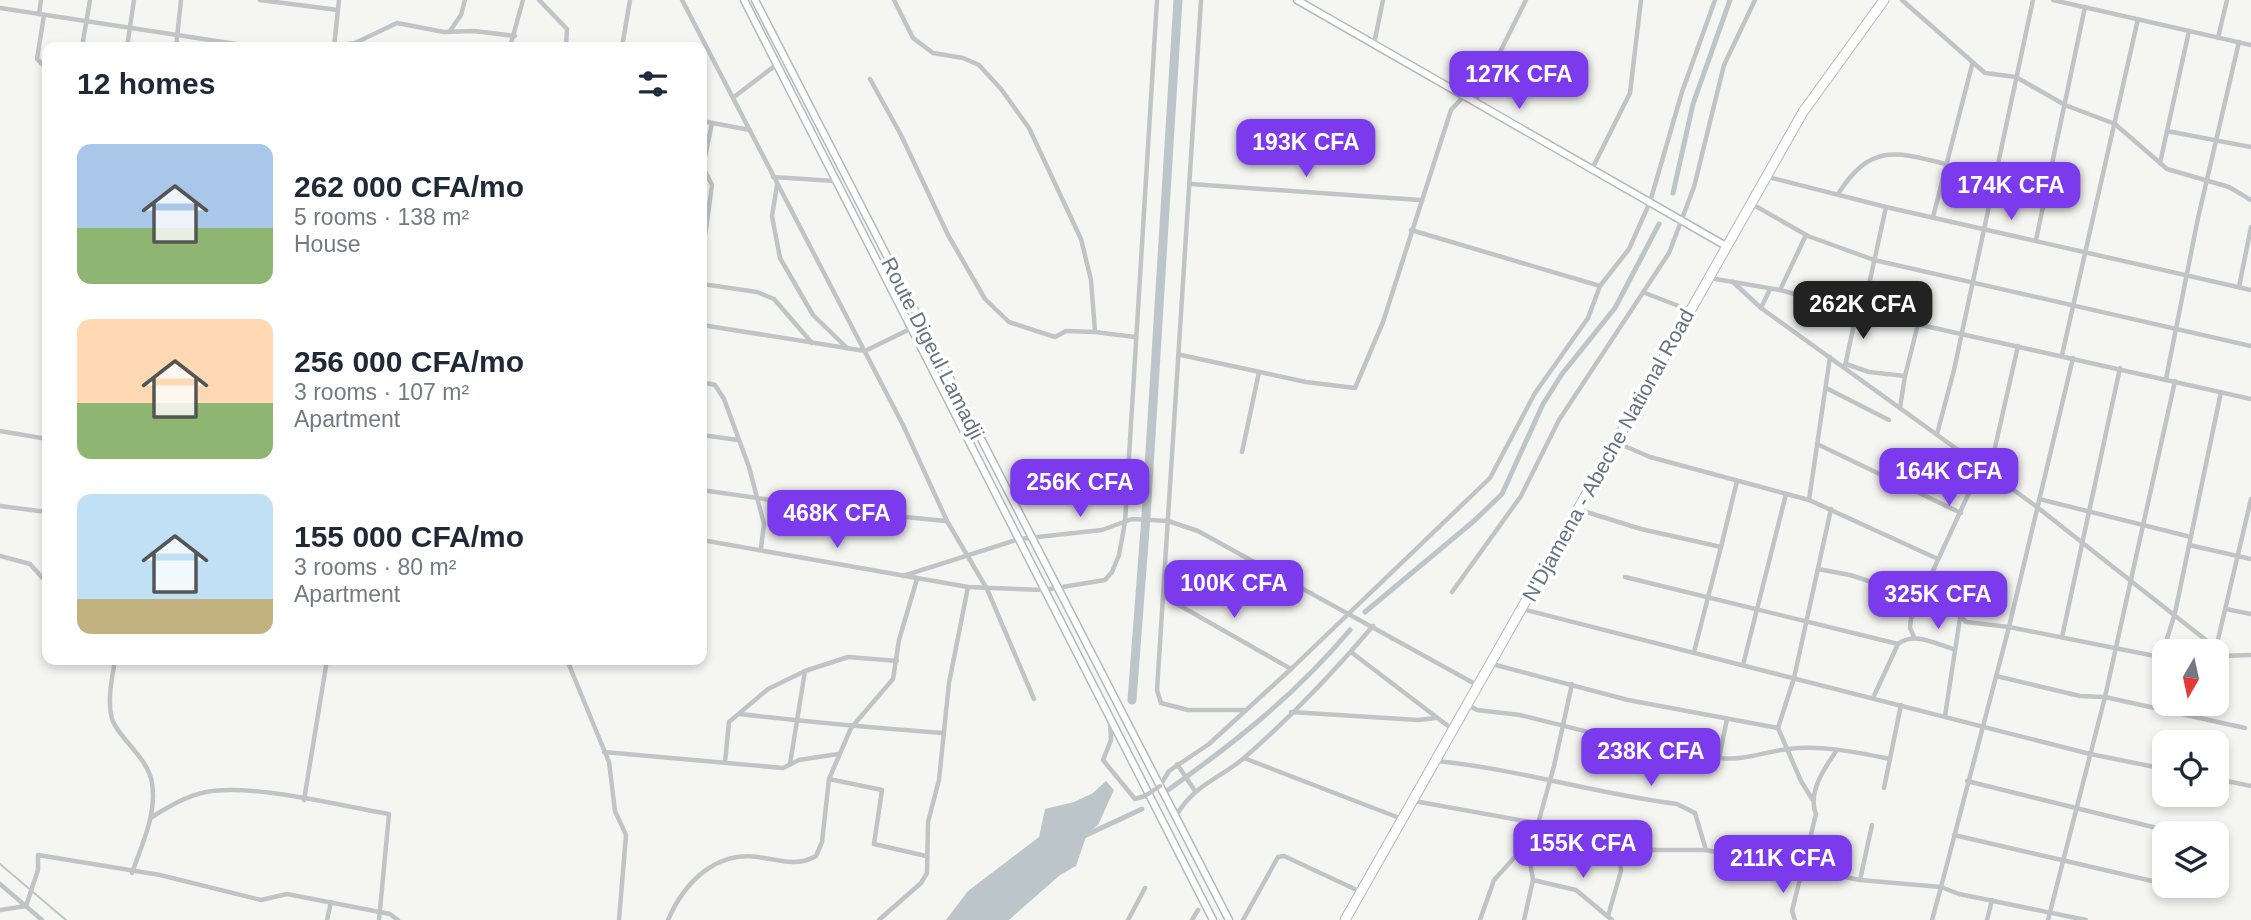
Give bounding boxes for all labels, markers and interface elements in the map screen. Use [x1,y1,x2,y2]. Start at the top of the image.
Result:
pin: 127K CFA [1447,52,1591,111]
text: 127K CFA [1465,61,1573,87]
icon: filters [634,65,672,103]
text: 12 homes [77,67,215,100]
pin: 193K CFA [1234,120,1378,179]
text: 193K CFA [1252,129,1360,155]
pin: 174K CFA [1939,162,2083,222]
text: 262 000 CFA/mo [294,170,524,203]
icon: home [133,172,217,256]
text: 174K CFA [1957,172,2065,198]
text: 5 rooms · 138 m² [294,204,469,230]
text: House [294,231,360,257]
street label: Route Digeul Lamadji [877,253,989,443]
pin: 262K CFA [1791,282,1935,341]
text: 262K CFA [1809,291,1917,317]
street label: N'Djamena - Abeche National Road [1518,305,1698,605]
text: 256 000 CFA/mo [294,345,524,378]
icon: home [133,347,217,431]
text: 3 rooms · 107 m² [294,379,469,405]
text: Apartment [294,406,400,432]
pin: 164K CFA [1877,448,2021,508]
text: 164K CFA [1895,458,2003,484]
pin: 256K CFA [1008,460,1152,519]
text: 256K CFA [1026,469,1134,495]
pin: 468K CFA [765,490,909,550]
text: 468K CFA [783,500,891,526]
text: 155 000 CFA/mo [294,520,524,553]
icon: home [133,522,217,606]
text: 3 rooms · 80 m² [294,554,456,580]
pin: 100K CFA [1162,560,1306,620]
text: 100K CFA [1180,570,1288,596]
pin: 325K CFA [1866,572,2010,631]
text: Apartment [294,581,400,607]
text: 325K CFA [1884,581,1992,607]
north arrow [2152,639,2230,716]
map controls [2152,639,2229,898]
pin: 238K CFA [1579,728,1723,788]
button: locate [2152,730,2229,807]
text: 238K CFA [1597,738,1705,764]
pin: 155K CFA [1511,820,1655,880]
button: layers [2152,821,2229,898]
text: 155K CFA [1529,830,1637,856]
pin: 211K CFA [1711,836,1855,895]
text: 211K CFA [1730,845,1836,871]

